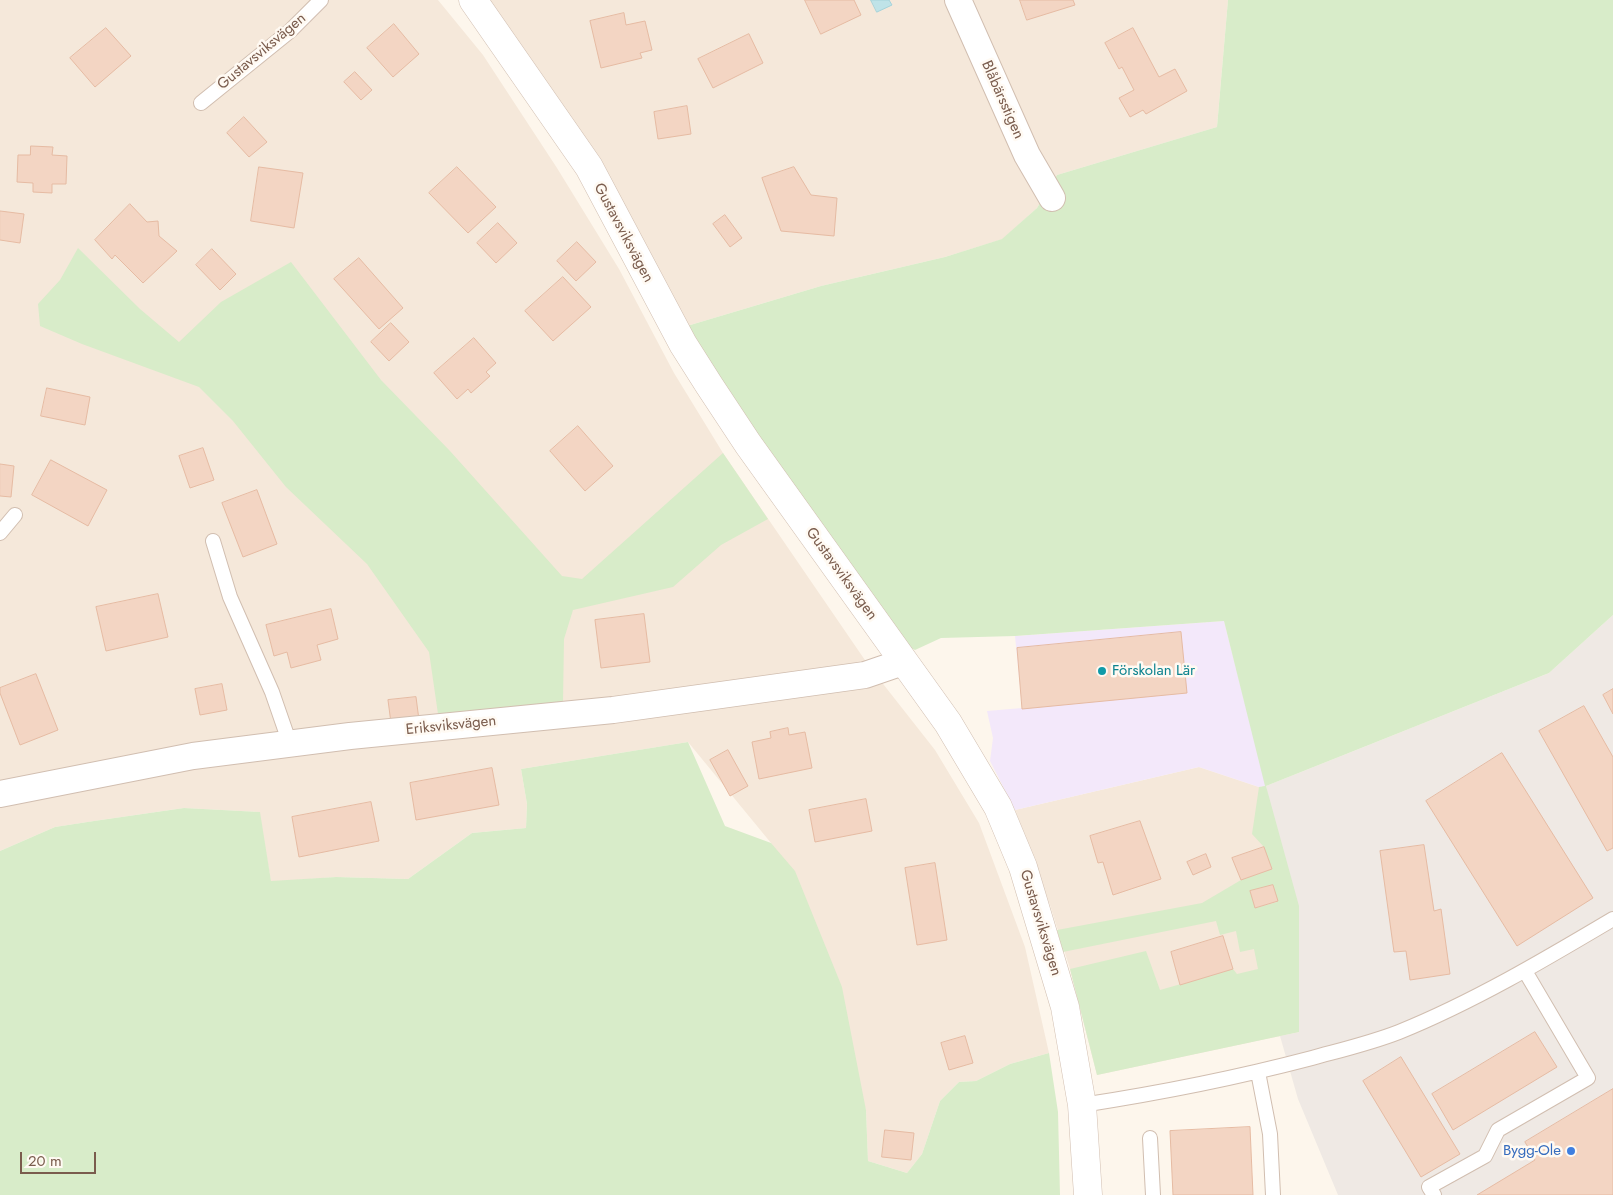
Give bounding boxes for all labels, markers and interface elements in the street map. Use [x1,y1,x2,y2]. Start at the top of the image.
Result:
street label: Gustavsviksvägen [214,10,310,94]
street label: Blåbärsstigen [977,58,1027,142]
street label: Gustavsviksvägen [589,180,657,286]
street label: Gustavsviksvägen [801,524,881,624]
place label: Förskolan Lär [1112,662,1195,680]
marker: Förskolan Lär [1096,665,1108,677]
street label: Eriksviksvägen [405,712,497,740]
street label: Gustavsviksvägen [1015,868,1065,978]
scale bar [22,1142,99,1174]
place label: Bygg-Ole [1503,1142,1561,1160]
marker: Bygg-Ole [1565,1145,1577,1157]
text: 20 m [28,1150,62,1172]

